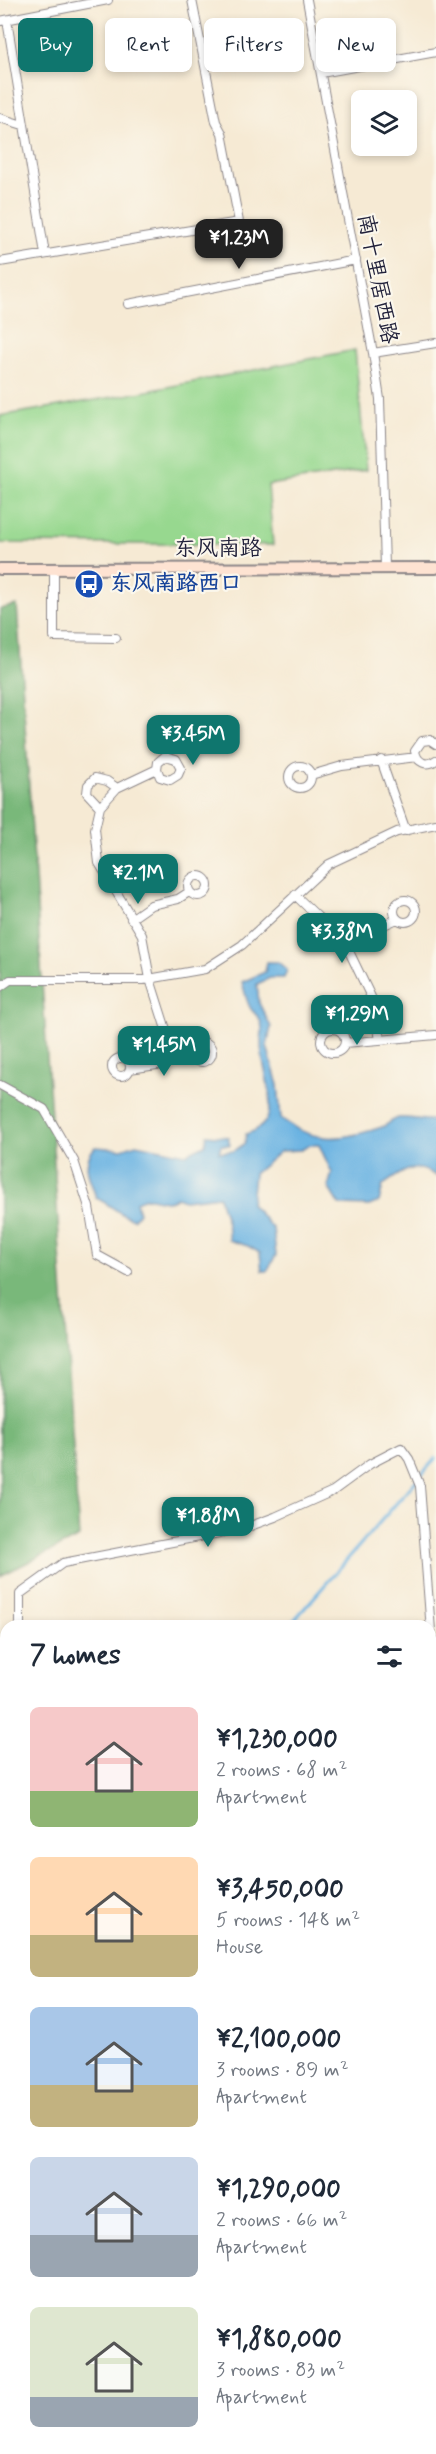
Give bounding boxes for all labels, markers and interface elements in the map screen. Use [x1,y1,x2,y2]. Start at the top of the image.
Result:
chip: Buy [18,18,93,72]
chip: Rent [105,18,192,72]
chip: Filters [204,18,304,72]
chip: New [316,18,396,72]
map controls [351,90,417,156]
button: layers [351,90,417,156]
street label: 南十里居西路 [351,212,403,346]
pin: ¥1.23M [190,219,288,270]
text: ¥1.23M [209,225,269,252]
street label: 东风南路 [174,535,262,563]
bus stop icon: 东风南路西口 [73,568,105,600]
place label: 东风南路西口 [110,570,242,598]
pin: ¥3.45M [144,715,242,766]
text: ¥3.45M [161,721,225,748]
pin: ¥2.1M [96,854,180,905]
text: ¥2.1M [112,860,164,887]
pin: ¥3.38M [293,913,391,964]
text: ¥3.38M [311,919,373,946]
pin: ¥1.29M [308,995,406,1046]
text: ¥1.29M [325,1001,389,1028]
pin: ¥1.45M [115,1026,213,1077]
text: ¥1.45M [132,1032,196,1059]
pin: ¥1.88M [159,1497,257,1548]
text: ¥1.88M [176,1503,240,1530]
text: 7 homes [30,1639,121,1673]
icon: filters [373,1640,406,1673]
text: ¥1,230,000 [216,1723,338,1757]
icon: home [78,1731,150,1803]
text: 2 rooms · 68 m² [216,1757,347,1784]
text: Apartment [216,1784,307,1811]
text: ¥3,450,000 [216,1873,344,1907]
icon: home [78,1881,150,1953]
text: 5 rooms · 148 m² [216,1907,360,1934]
text: House [216,1934,263,1961]
text: ¥2,100,000 [216,2023,341,2057]
icon: home [78,2031,150,2103]
text: 3 rooms · 89 m² [216,2057,349,2084]
text: Apartment [216,2084,307,2111]
text: ¥1,290,000 [216,2173,341,2207]
icon: home [78,2181,150,2253]
text: 2 rooms · 66 m² [216,2207,347,2234]
text: Apartment [216,2234,307,2261]
text: ¥1,880,000 [216,2323,342,2357]
icon: home [78,2331,150,2403]
text: 3 rooms · 83 m² [216,2357,345,2384]
text: Apartment [216,2384,307,2411]

